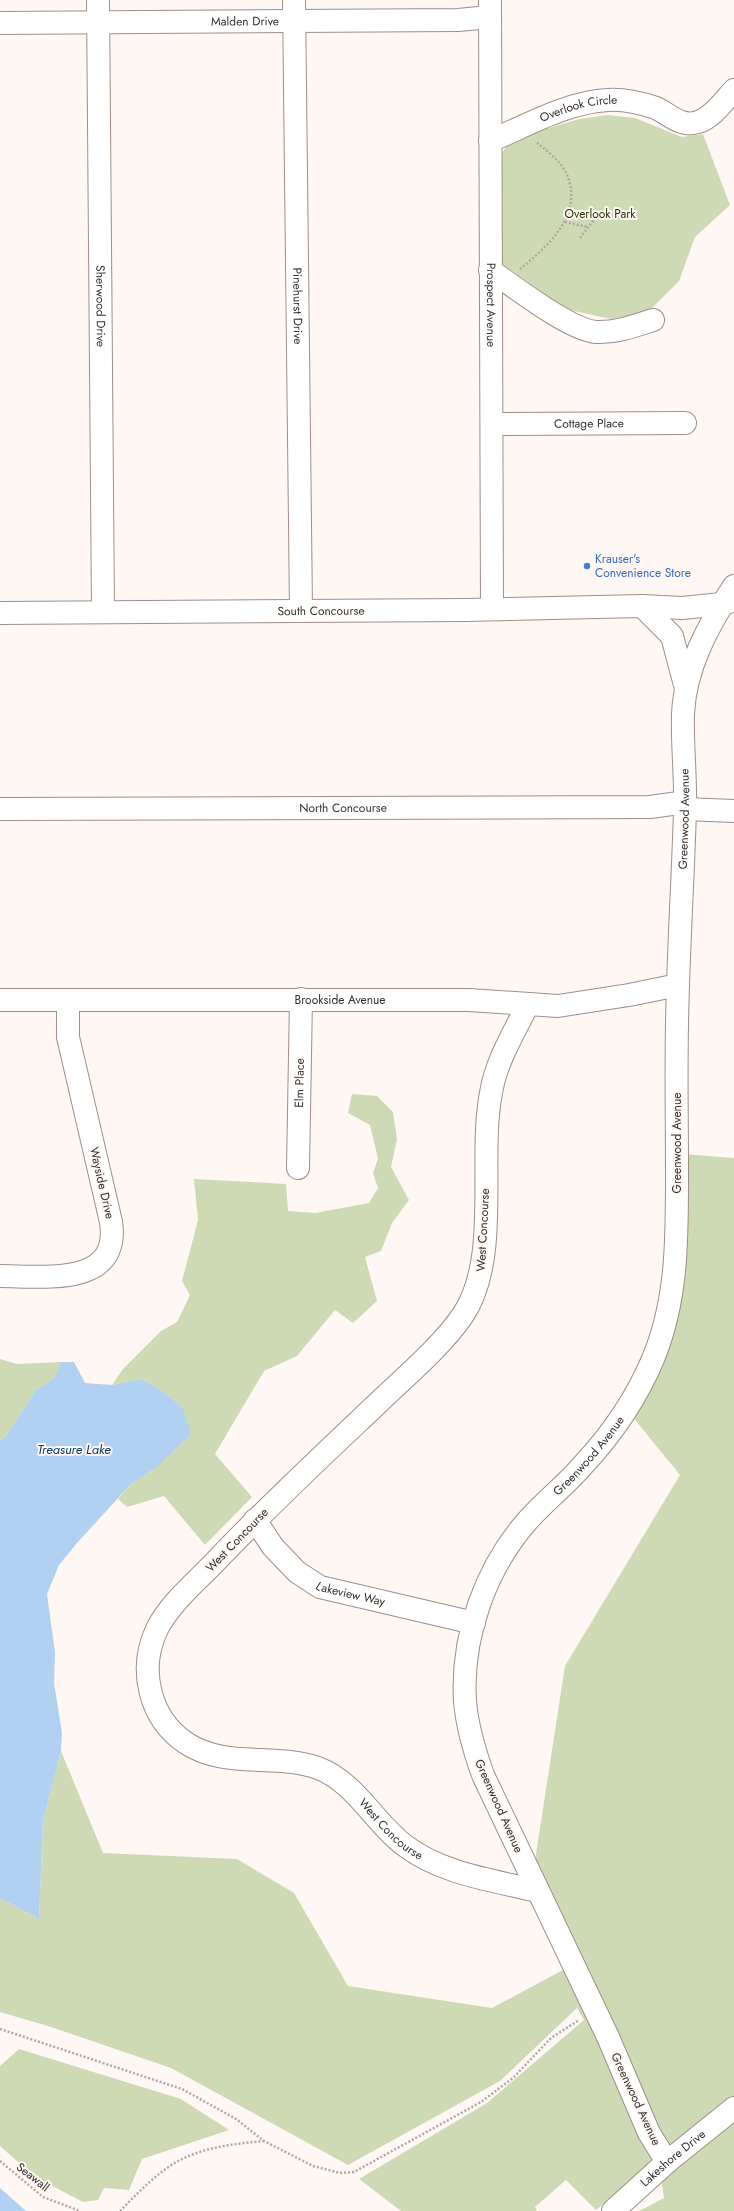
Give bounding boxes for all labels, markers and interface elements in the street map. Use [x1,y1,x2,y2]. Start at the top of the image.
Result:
street label: Malden Drive [211,12,279,31]
street label: Overlook Circle [537,91,617,127]
park label: Overlook Park [564,205,636,223]
street label: Prospect Avenue [482,263,500,347]
street label: Sherwood Drive [91,265,110,347]
street label: Pinehurst Drive [288,267,307,345]
street label: Cottage Place [554,414,624,433]
place label: Krauser's Convenience Store [595,550,691,582]
marker: Krauser's Convenience Store [582,561,592,571]
street label: South Concourse [277,602,365,620]
street label: Greenwood Avenue [674,768,694,870]
street label: North Concourse [299,799,387,817]
street label: Brookside Avenue [294,991,386,1009]
street label: Elm Place [290,1058,309,1108]
street label: Greenwood Avenue [668,1093,686,1193]
street label: Wayside Drive [85,1145,119,1221]
street label: West Concourse [472,1188,494,1272]
street label: Greenwood Avenue [549,1412,629,1500]
water label: Treasure Lake [37,1440,111,1459]
street label: West Concourse [202,1504,272,1576]
street label: Lakeview Way [312,1577,388,1611]
street label: Greenwood Avenue [470,1756,528,1856]
street label: West Concourse [354,1794,426,1864]
street label: Greenwood Avenue [607,2050,665,2148]
street label: Lakeshore Drive [636,2125,710,2191]
street label: Seawall [13,2158,53,2196]

